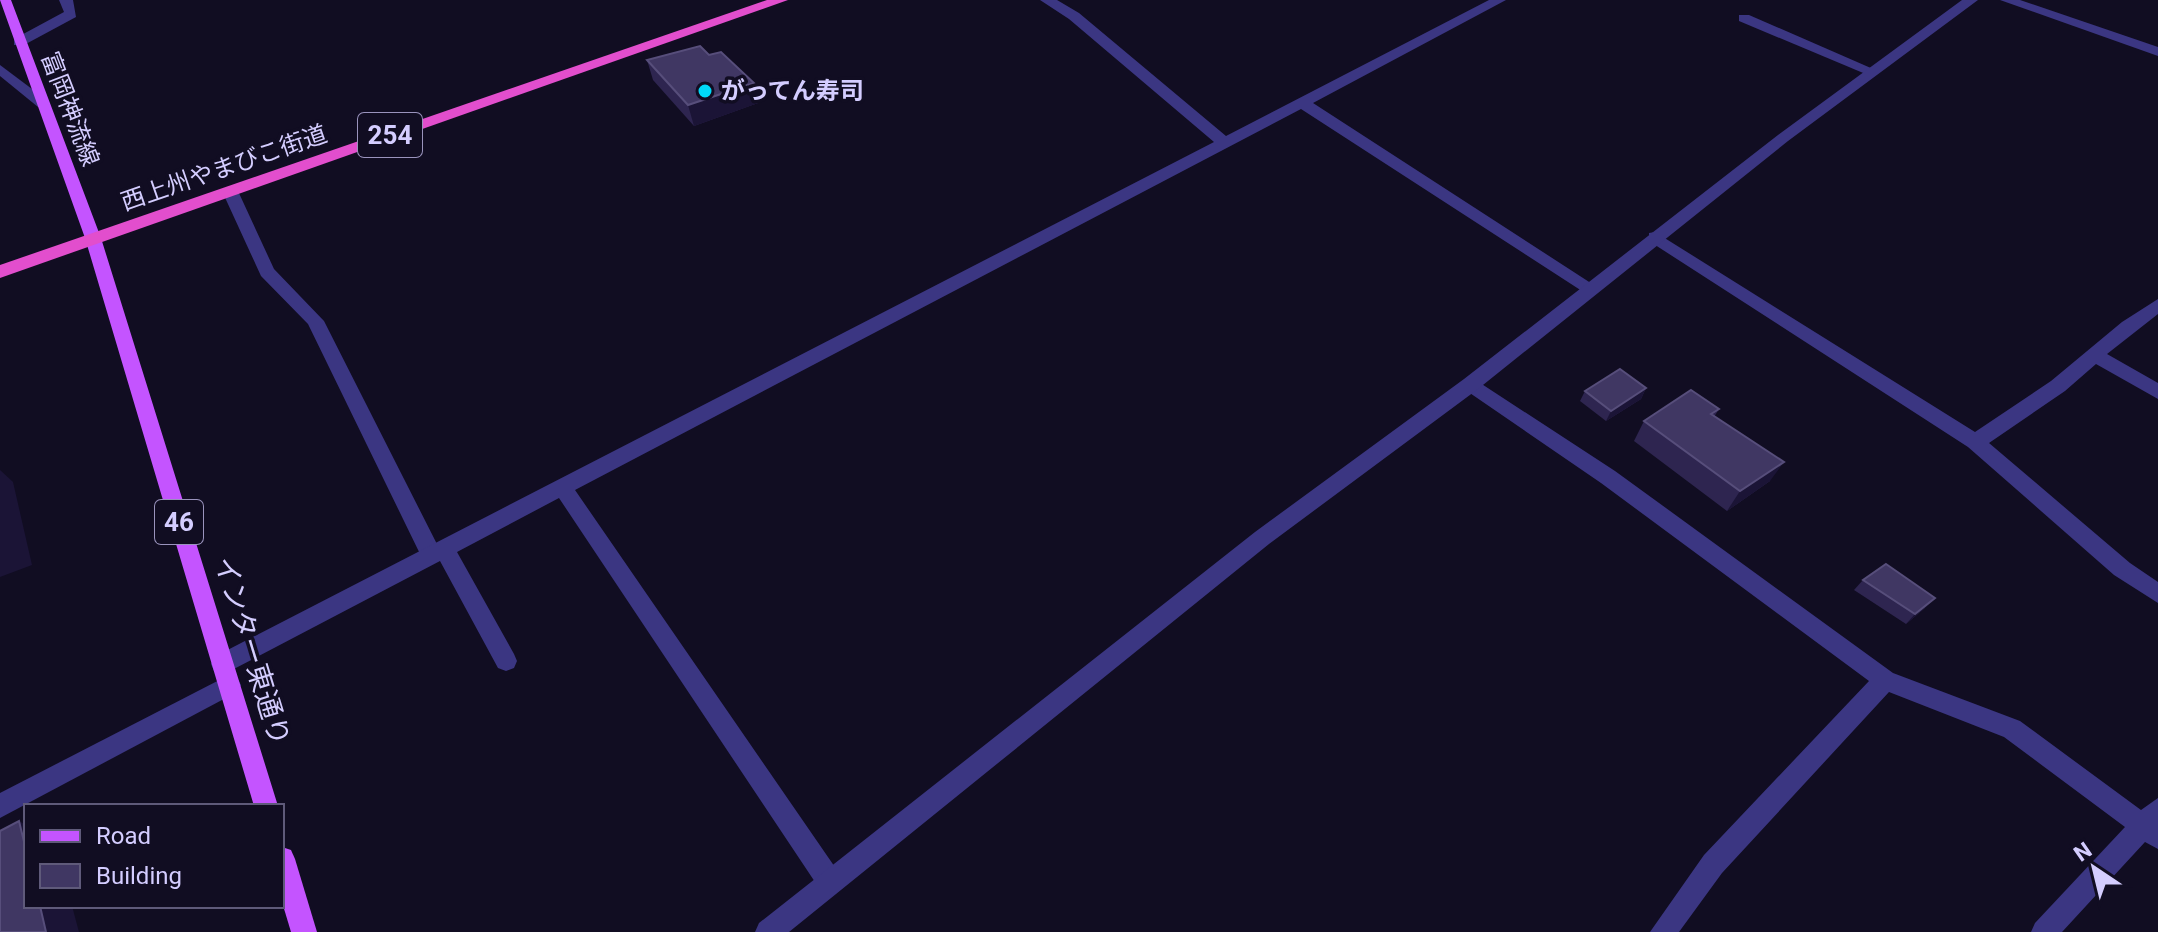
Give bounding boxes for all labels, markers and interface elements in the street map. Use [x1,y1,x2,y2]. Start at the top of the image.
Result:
street label: 富岡神流線 [35,48,105,170]
place label: がってん寿司 [721,77,864,105]
marker: がってん寿司 [696,82,714,100]
road number: 254 [358,113,422,157]
street label: 西上州やまびこ街道 [117,120,331,216]
road number: 46 [155,500,203,544]
street label: インター東通り [208,552,296,750]
legend [24,804,284,908]
text: Road [96,822,151,850]
north arrow [2054,828,2134,908]
text: N [2069,837,2096,867]
text: Building [96,862,182,890]

